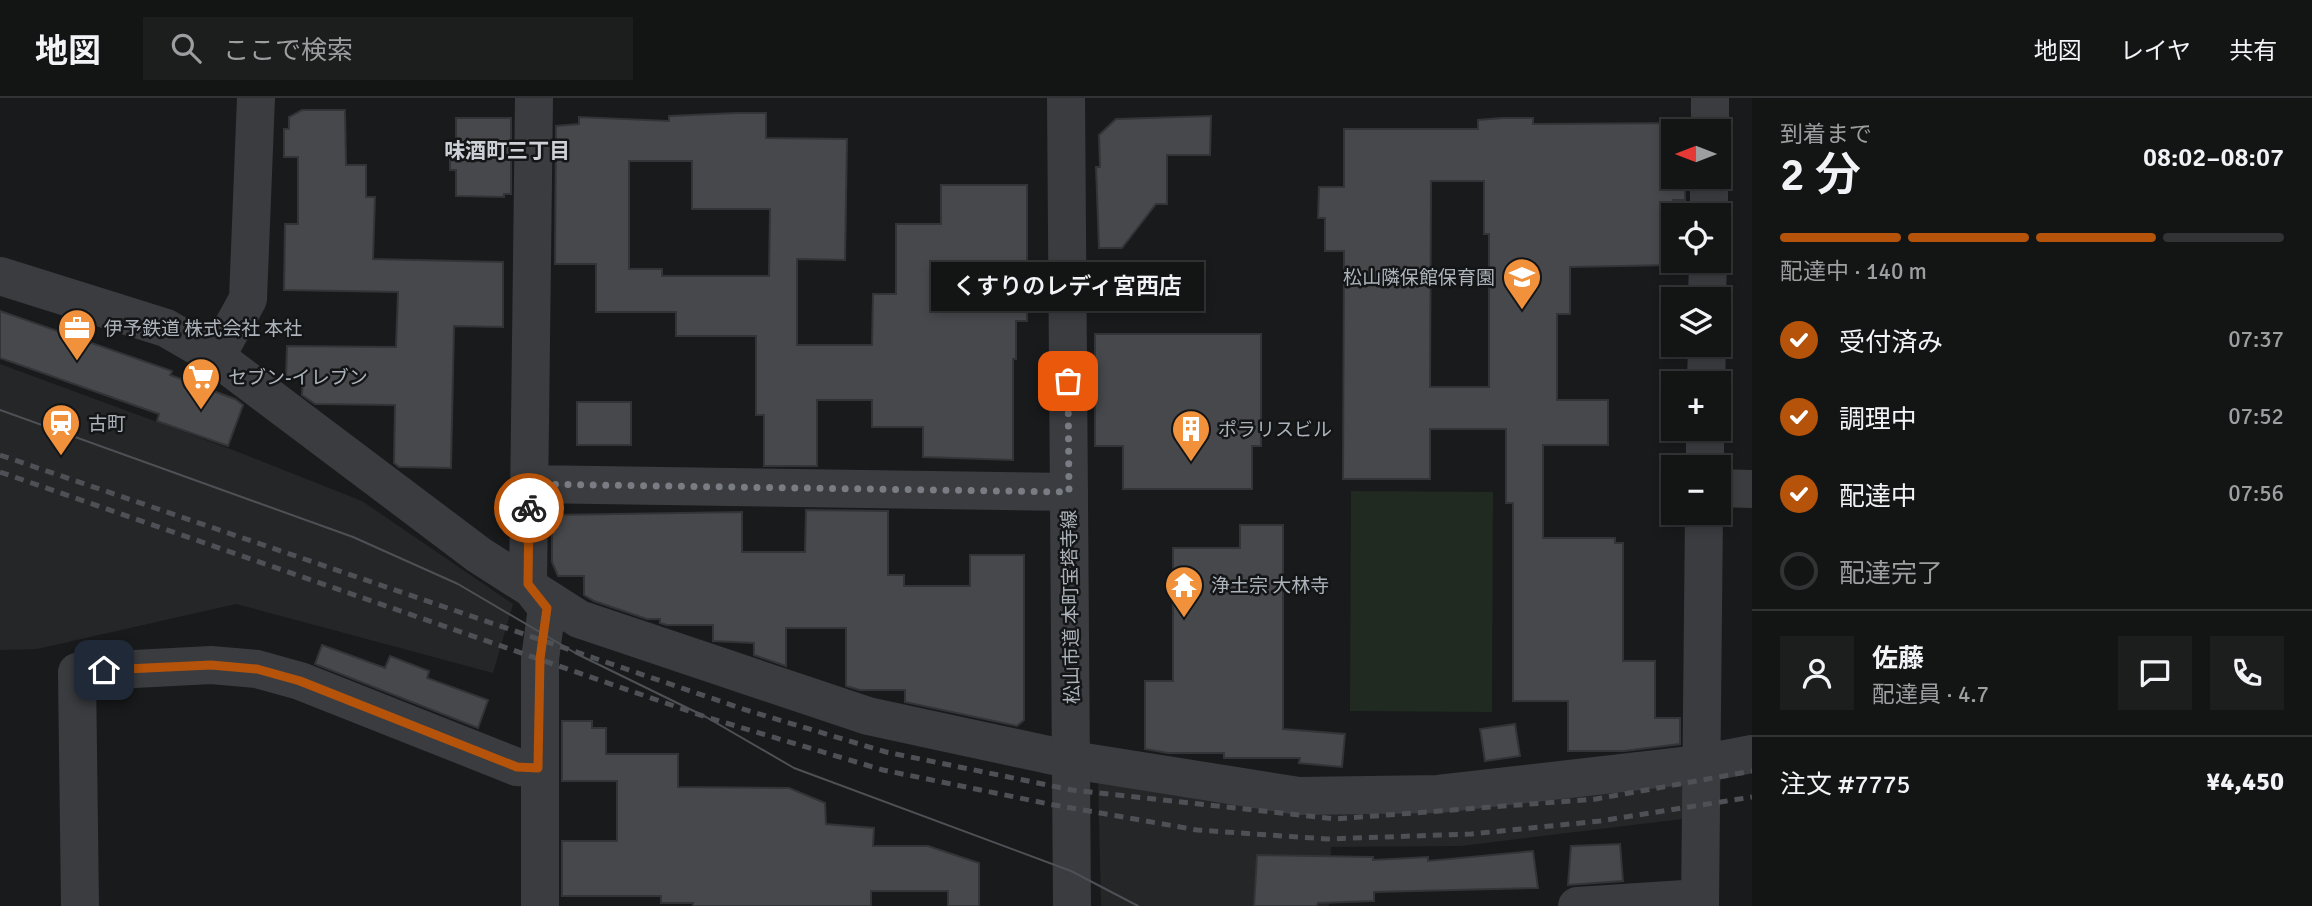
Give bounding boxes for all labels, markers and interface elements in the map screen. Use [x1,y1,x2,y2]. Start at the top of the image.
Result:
search box [143,17,633,80]
icon: search [167,29,205,67]
text: 地図 [35,31,101,72]
text: ここで検索 [223,35,353,67]
text: 地図 [2034,36,2082,66]
text: レイヤ [2120,36,2191,66]
text: 共有 [2229,36,2277,66]
north arrow [1661,119,1731,189]
map controls [1661,119,1731,525]
text: 到着まで [1780,120,1872,149]
district label: 味酒町三丁目 [444,138,570,164]
text: 08:02–08:07 [2143,142,2284,174]
text: 2 分 [1780,147,1861,203]
button: locate [1661,203,1731,273]
school or university icon: 松山隣保館保育園 [1501,256,1543,311]
text: 配達中 · 140 m [1780,257,1927,286]
callout: くすりのレディ宮西店 [932,262,1204,311]
place label: 松山隣保館保育園 [1343,266,1495,290]
text: くすりのレディ宮西店 [953,272,1182,301]
button: layers [1661,287,1731,357]
office icon: 伊予鉄道 株式会社 本社 [56,307,98,362]
place label: 伊予鉄道 株式会社 本社 [104,317,302,341]
icon: check [1780,321,1818,359]
text: 07:37 [2228,325,2284,354]
text: 受付済み [1839,327,1943,359]
pin [1038,351,1098,411]
supermarket icon: セブン-イレブン [180,356,222,411]
icon: bag [1049,362,1087,400]
place label: セブン-イレブン [228,366,368,390]
button: + [1661,371,1731,441]
icon: check [1780,398,1818,436]
station icon: 古町 [40,402,82,457]
text: 07:52 [2228,402,2284,431]
text: 調理中 [1839,404,1917,436]
building icon: ポラリスビル [1170,408,1212,463]
place label: 古町 [88,412,126,436]
place label: ポラリスビル [1218,418,1332,442]
button: − [1661,455,1731,525]
courier [494,473,564,543]
icon: check [1780,475,1818,513]
text: 07:56 [2228,479,2284,508]
text: 配達中 [1839,481,1917,513]
icon: bike [510,489,548,527]
street label: 松山市道 本町宝塔寺線 [1057,510,1085,704]
text: 配達完了 [1839,558,1943,590]
temple icon: 浄土宗 大林寺 [1163,564,1205,619]
place label: 浄土宗 大林寺 [1211,574,1329,598]
button: person [1780,636,1854,710]
button: chat [2118,636,2192,710]
button: phone [2210,636,2284,710]
pin [74,640,134,700]
text: 佐藤 [1872,643,1924,675]
icon: home [85,651,123,689]
text: 配達員 · 4.7 [1872,680,1989,709]
text: ¥4,450 [2206,766,2284,798]
text: 注文 #7775 [1780,769,1911,801]

